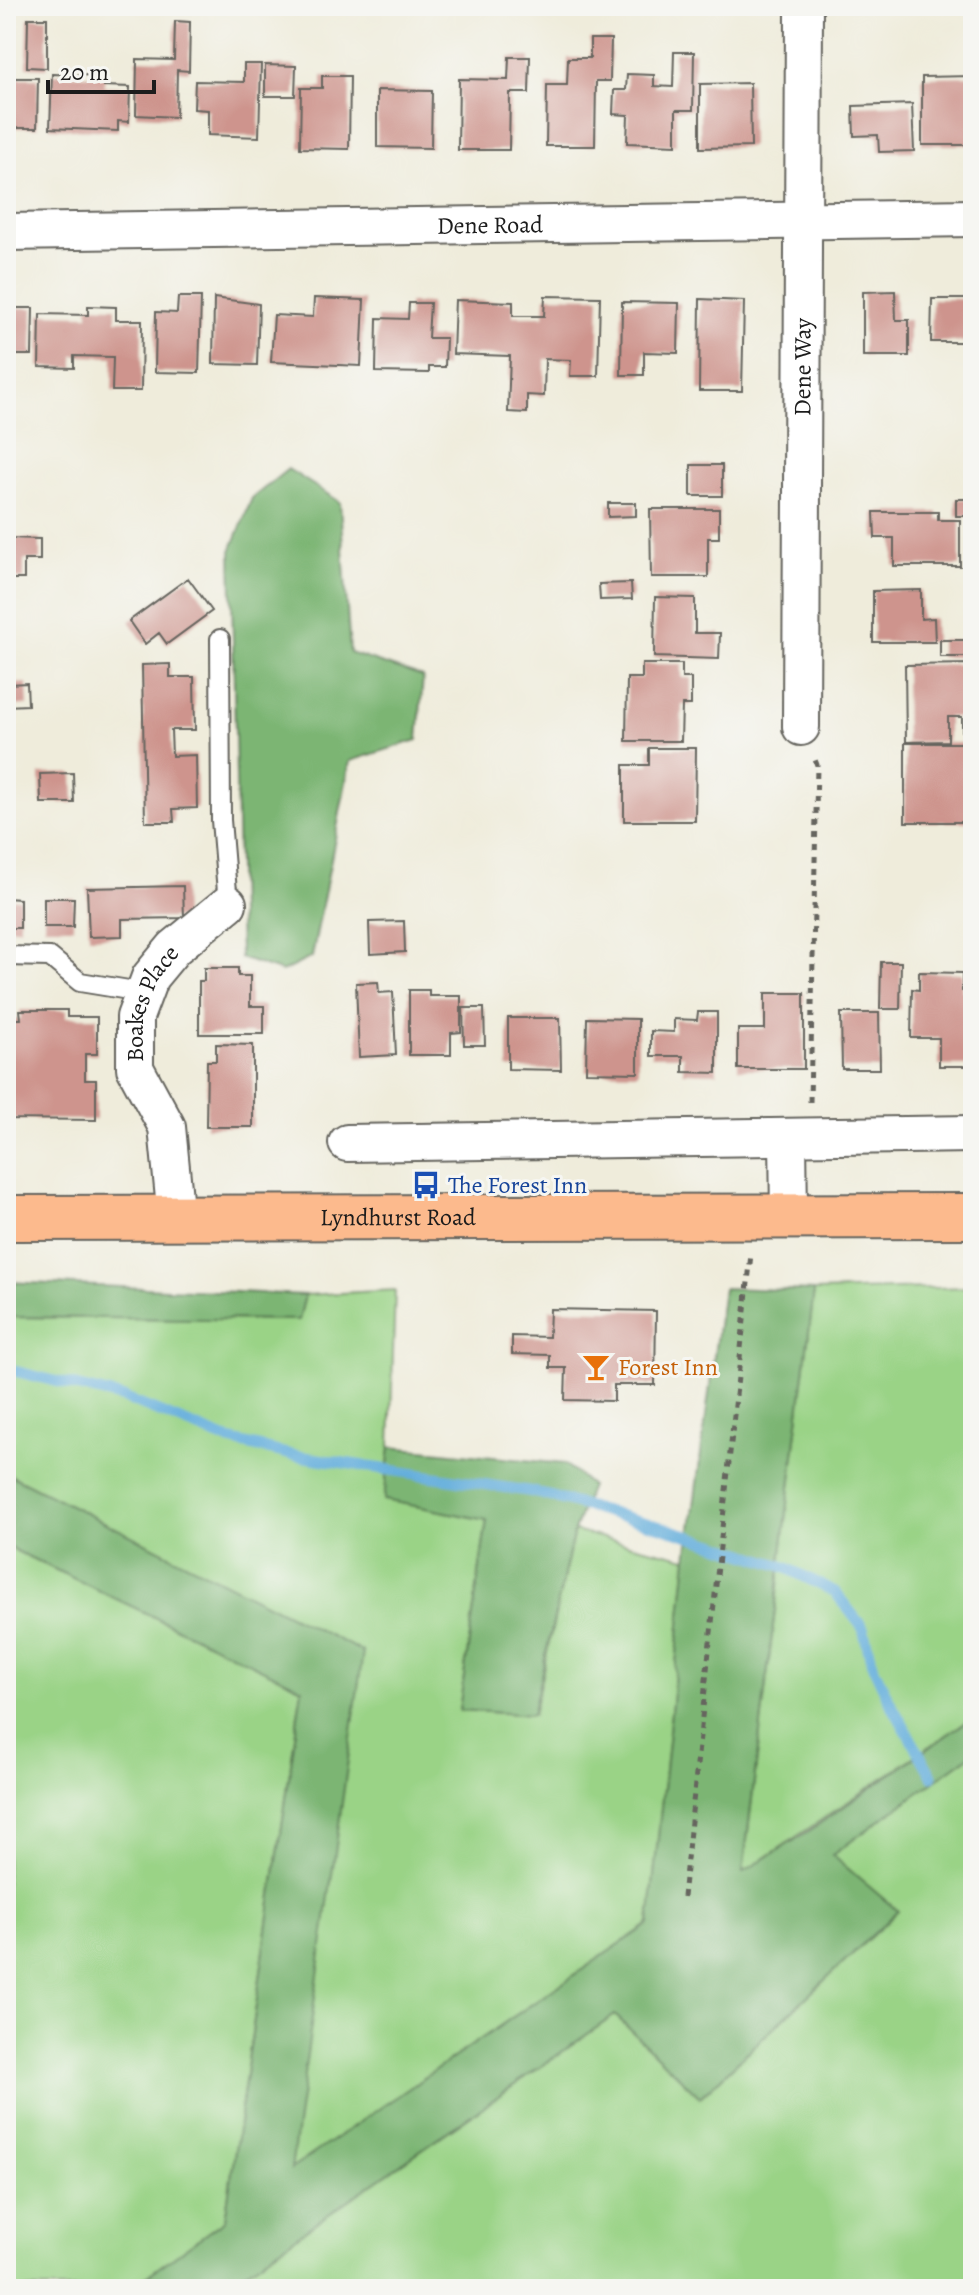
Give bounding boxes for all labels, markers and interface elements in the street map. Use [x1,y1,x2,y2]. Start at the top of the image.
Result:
scale bar [48,44,154,94]
text: 20 m [60,56,109,88]
street label: Dene Road [437,208,543,242]
street label: Dene Way [786,318,819,416]
street label: Boakes Place [119,938,186,1062]
place label: The Forest Inn [448,1169,587,1201]
bus stop icon: The Forest Inn [411,1170,441,1200]
street label: Lyndhurst Road [320,1201,476,1233]
place label: Forest Inn [618,1351,718,1383]
bar icon: Forest Inn [581,1352,611,1382]

